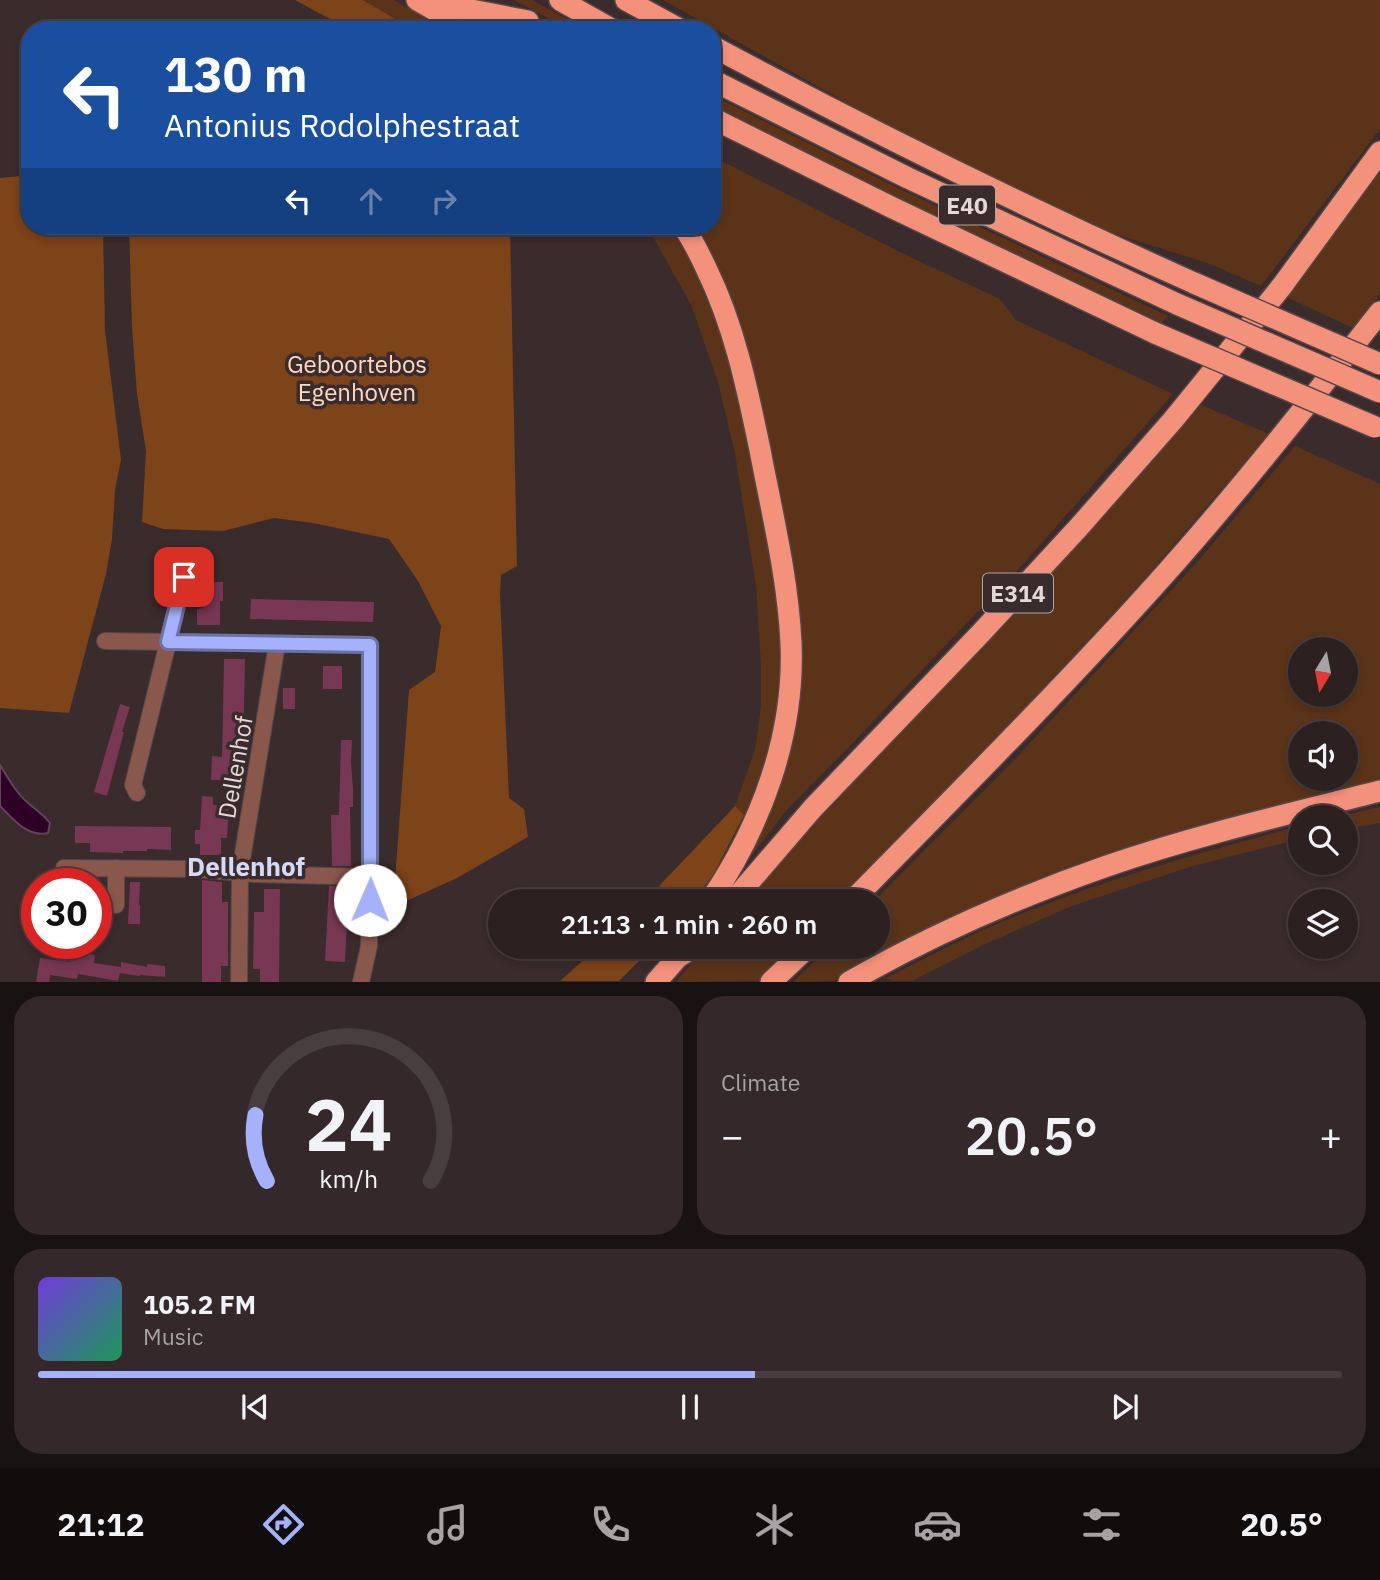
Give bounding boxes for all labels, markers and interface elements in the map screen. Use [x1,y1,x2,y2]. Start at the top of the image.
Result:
text: 130 m [164,42,308,105]
icon: left [49,49,140,140]
text: Antonius Rodolphestraat [164,104,520,146]
icon: left [279,182,317,220]
icon: ahead [352,182,390,220]
icon: right [425,182,463,220]
road number: E40 [939,186,995,224]
park label: Geboortebos Egenhoven [287,348,427,408]
pin [154,547,214,607]
icon: arrive [165,558,203,596]
road number: E314 [983,573,1053,612]
north arrow [1288,637,1358,707]
map controls [1288,637,1358,959]
street label: Dellenhof [210,713,260,821]
button: sound [1288,721,1358,791]
button: search [1288,805,1358,875]
district label: Dellenhof [187,849,306,883]
position arrow [333,863,407,937]
speed limit sign: 30 [21,868,112,959]
button: layers [1288,889,1358,959]
text: 21:13 · 1 min · 260 m [561,907,817,941]
text: Climate [721,1067,800,1097]
text: 24 [305,1077,392,1172]
text: 20.5° [965,1102,1098,1169]
text: − [721,1111,744,1160]
text: + [1319,1111,1342,1160]
text: km/h [319,1162,378,1195]
text: 105.2 FM [143,1287,256,1321]
text: Music [143,1321,203,1351]
icon: previous [236,1388,274,1426]
icon: pause [671,1388,709,1426]
icon: next [1106,1388,1144,1426]
icon: directions [259,1500,308,1549]
icon: music [423,1500,472,1549]
icon: phone [586,1500,635,1549]
icon: climate [750,1500,799,1549]
icon: car [913,1500,962,1549]
icon: filters [1077,1500,1126,1549]
text: 21:12 [57,1503,145,1545]
text: 20.5° [1240,1503,1323,1545]

